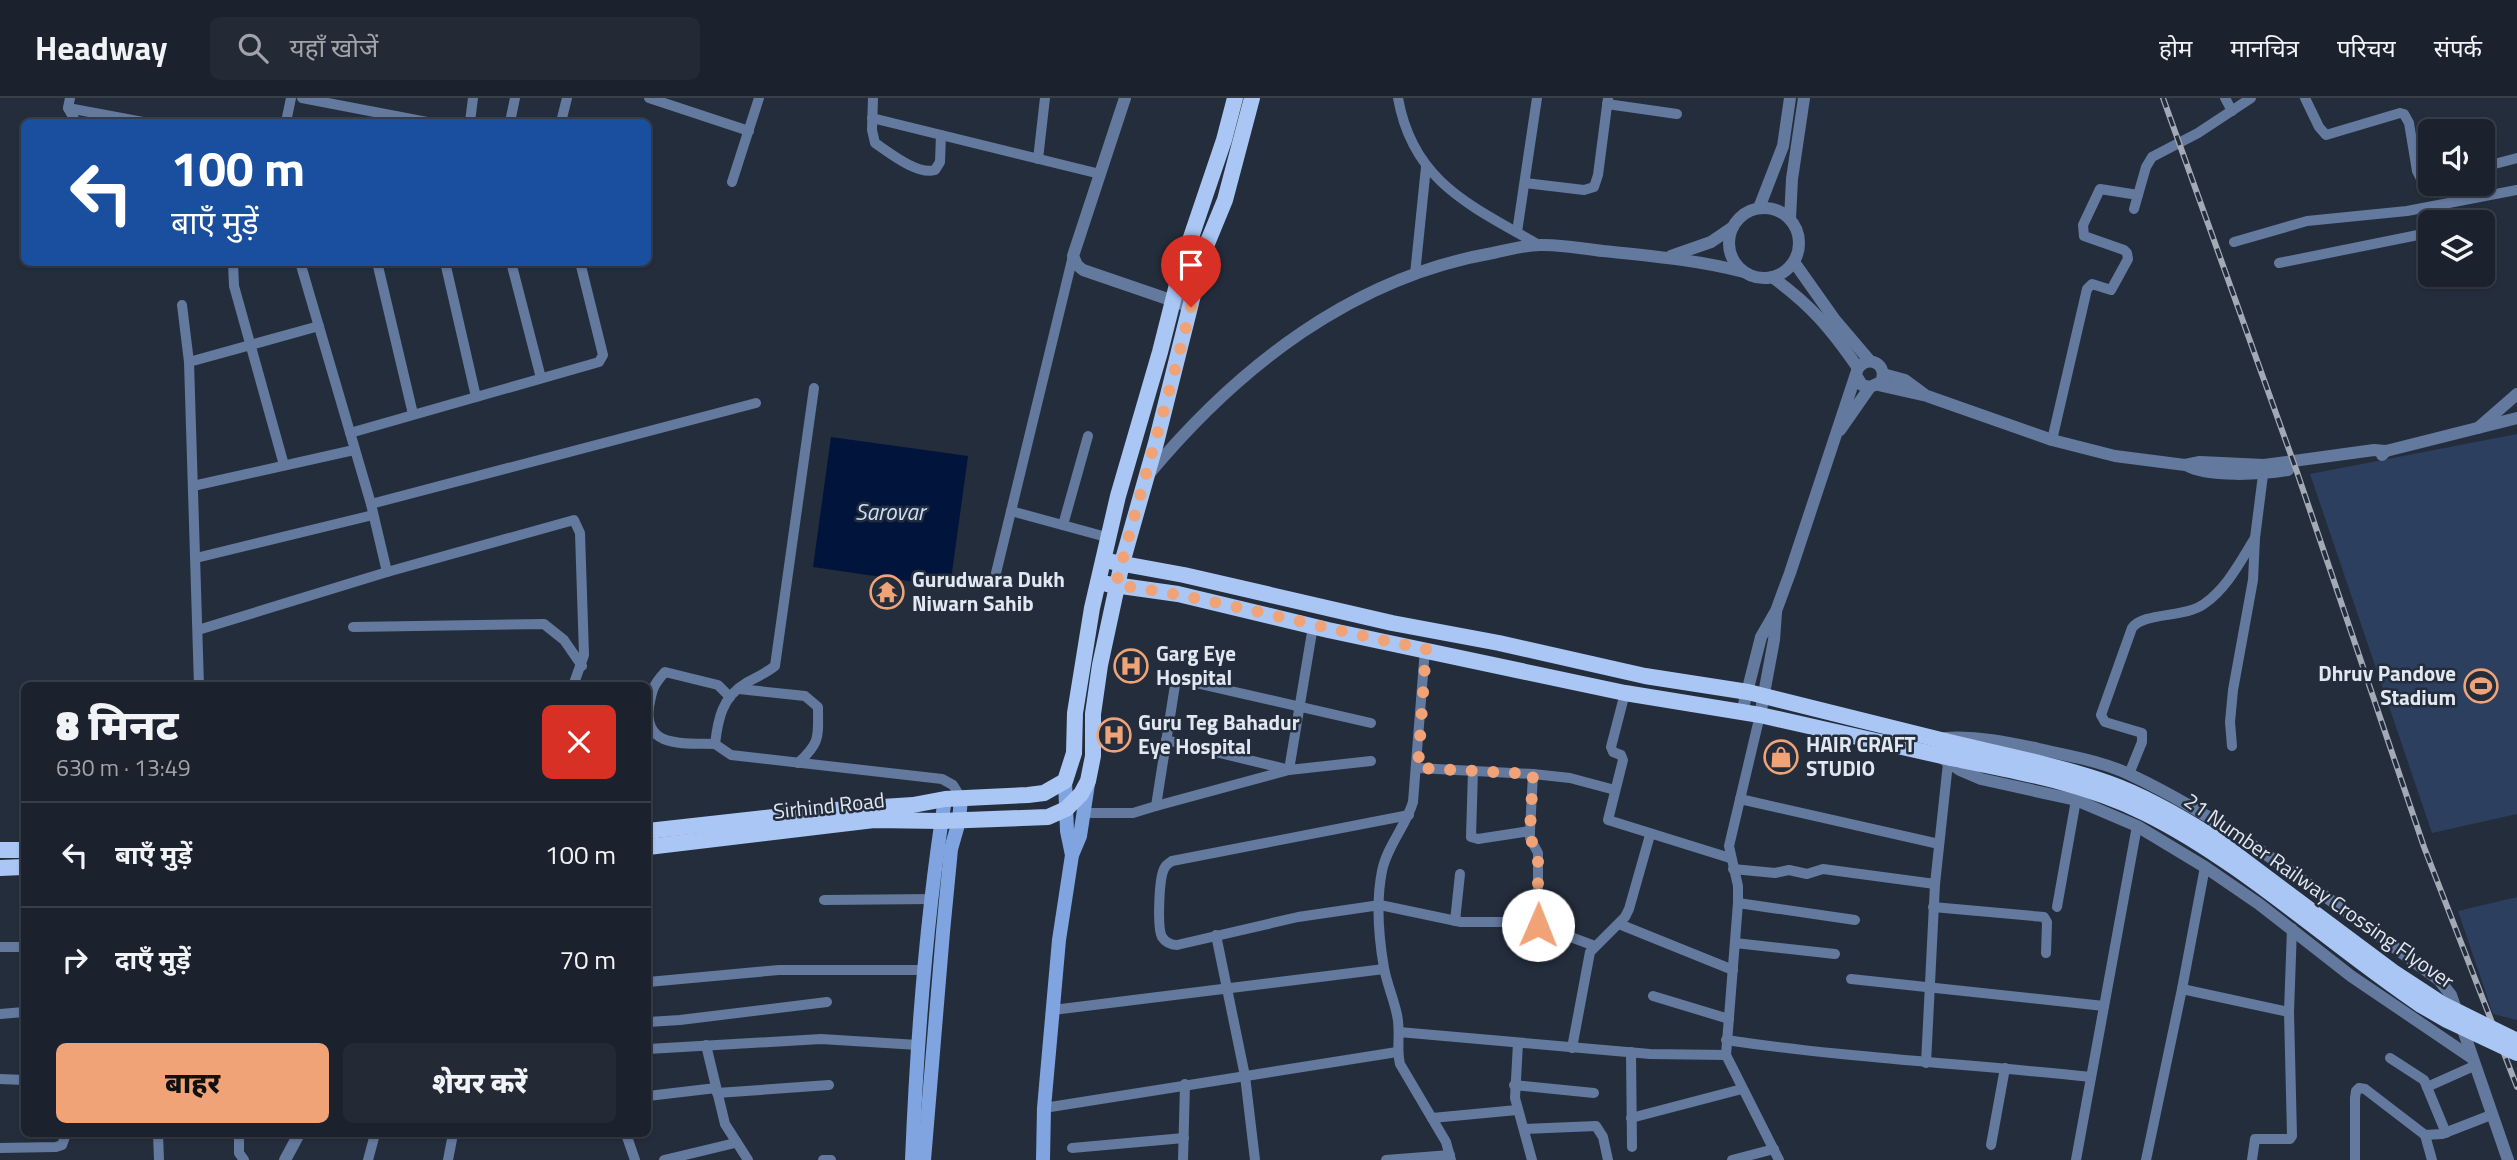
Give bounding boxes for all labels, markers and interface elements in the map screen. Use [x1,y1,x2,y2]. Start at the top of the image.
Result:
search box [210,17,700,80]
text: Headway [35,23,168,73]
text: यहाँ खोजें [290,28,378,67]
icon: search [234,29,272,67]
text: होम [2159,30,2192,66]
text: मानचित्र [2230,30,2299,66]
text: परिचय [2337,30,2396,66]
text: संपर्क [2434,30,2482,66]
map controls [2418,119,2495,287]
button: sound [2418,119,2495,196]
text: 100 m [171,130,305,205]
icon: left [56,147,147,238]
text: बाएँ मुड़ें [171,198,259,246]
button: layers [2418,210,2495,287]
pin [1161,235,1221,307]
icon: arrive [1172,246,1210,284]
water label: Sarovar [855,494,928,529]
place label: Gurudwara Dukh Niwarn Sahib [912,563,1065,619]
temple icon: Gurudwara Dukh Niwarn Sahib [868,573,906,611]
place label: Garg Eye Hospital [1156,637,1236,693]
hospital icon: Garg Eye Hospital [1112,647,1150,685]
place label: Dhruv Pandove Stadium [2318,657,2456,713]
sports icon: Dhruv Pandove Stadium [2462,667,2500,705]
text: 8 मिनट [56,692,179,756]
button: close [542,705,616,779]
place label: Guru Teg Bahadur Eye Hospital [1138,706,1300,762]
hospital icon: Guru Teg Bahadur Eye Hospital [1095,716,1133,754]
place label: HAIR CRAFT STUDIO [1806,728,1916,784]
shop icon: HAIR CRAFT STUDIO [1762,738,1800,776]
text: 630 m · 13:49 [56,750,191,785]
street label: Sirhind Road [772,783,886,827]
street label: 21 Number Railway Crossing Flyover [2178,784,2461,996]
text: बाएँ मुड़ें [115,835,192,874]
text: 100 m [545,835,616,874]
icon: left [56,836,94,874]
position arrow [1501,888,1575,962]
text: दाएँ मुड़ें [115,940,191,979]
text: 70 m [559,940,616,979]
icon: right [56,941,94,979]
button: बाहर [56,1043,329,1123]
button: शेयर करें [343,1043,616,1123]

